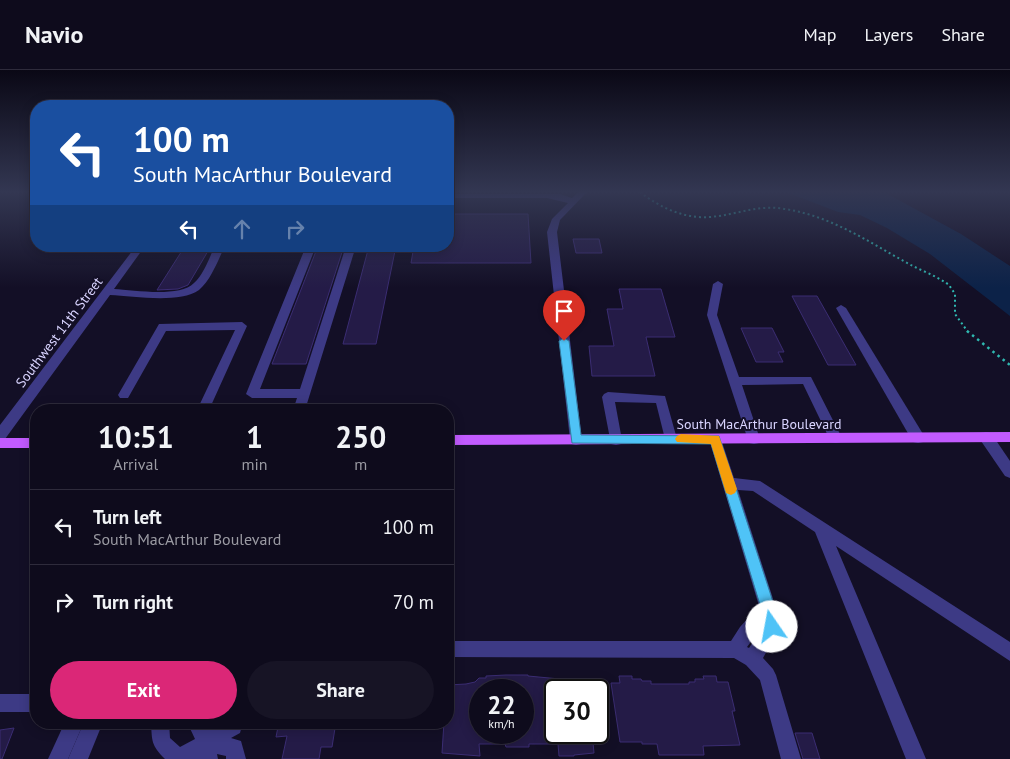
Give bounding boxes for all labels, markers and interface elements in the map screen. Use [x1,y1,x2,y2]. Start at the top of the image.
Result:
text: Navio [25,19,83,50]
text: Map [804,23,836,46]
text: Layers [864,23,913,46]
text: Share [941,23,985,46]
text: 100 m [133,116,230,162]
icon: left [50,120,115,185]
text: South MacArthur Boulevard [133,160,392,188]
icon: left [175,215,203,243]
icon: ahead [228,215,256,243]
icon: right [281,215,309,243]
street label: Southwest 11th Street [12,273,107,391]
pin [543,290,585,341]
icon: arrive [550,297,578,325]
street label: South MacArthur Boulevard [677,415,841,433]
text: 10:51 [98,417,174,456]
text: 1 [246,417,263,456]
text: 250 [335,417,386,456]
text: Arrival [113,454,158,474]
text: min [242,454,268,474]
text: m [354,454,367,474]
text: Turn left [93,505,162,529]
icon: left [50,513,78,541]
text: 100 m [382,515,434,539]
text: South MacArthur Boulevard [93,529,281,549]
icon: right [50,588,78,616]
text: Turn right [93,590,173,614]
text: 70 m [393,590,434,614]
position arrow [745,600,797,652]
button: Exit [50,661,237,719]
button: Share [247,661,434,719]
speed limit sign: 30 [544,679,609,744]
text: 22 [487,689,516,721]
text: km/h [488,716,515,731]

